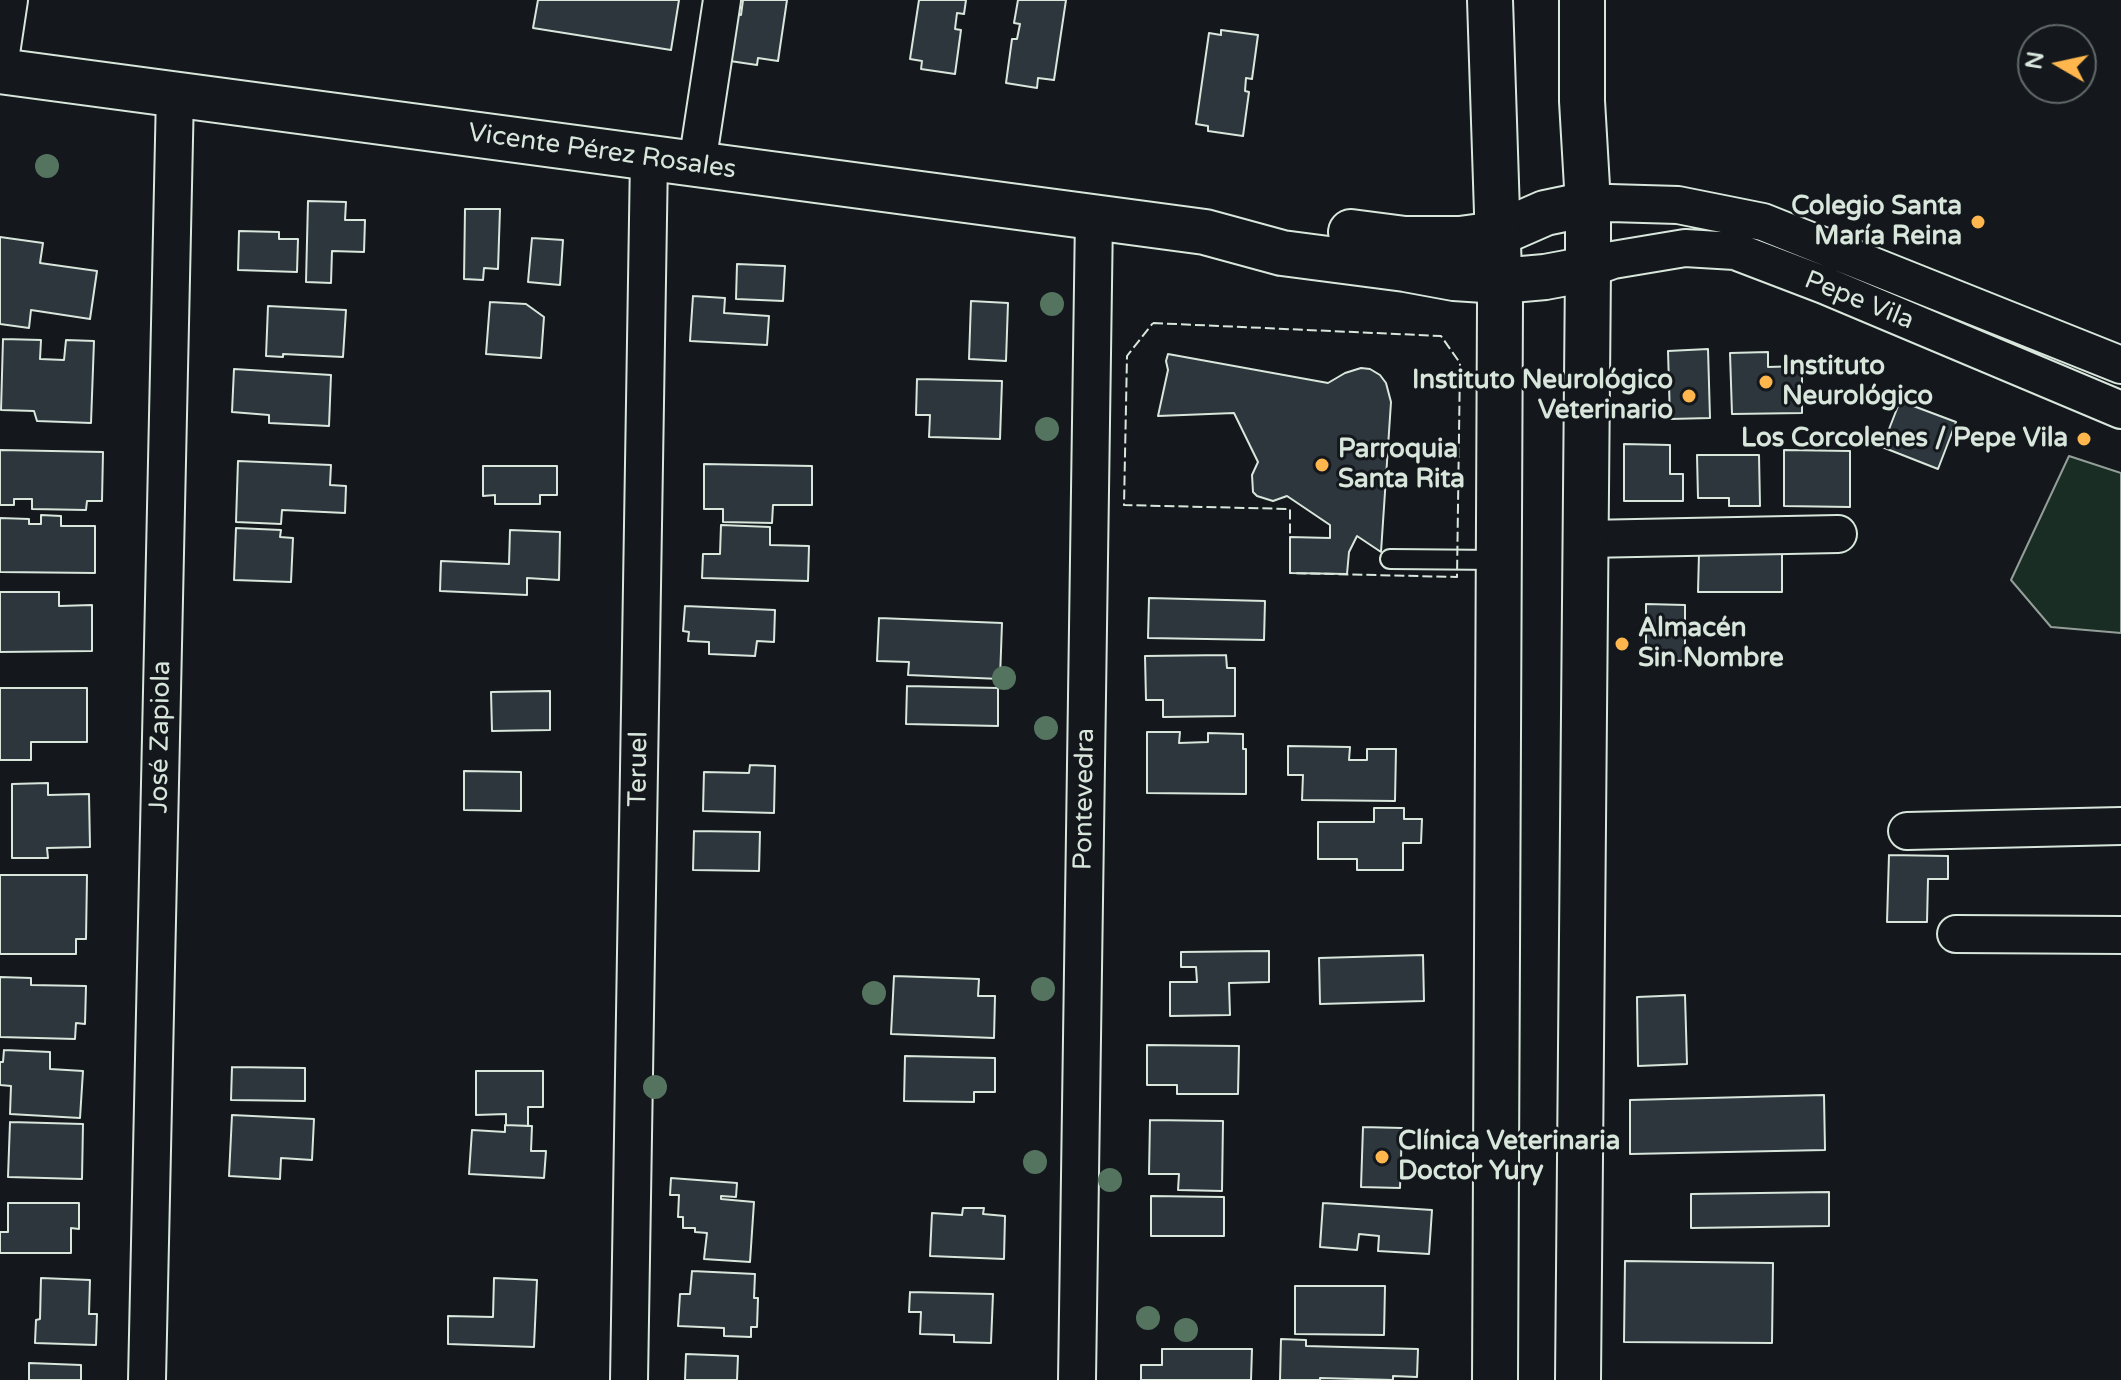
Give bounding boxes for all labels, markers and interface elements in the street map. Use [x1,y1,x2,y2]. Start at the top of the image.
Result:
north arrow [2017,24,2097,104]
text: N [2021,50,2049,71]
street label: Vicente Pérez Rosales [466,118,738,186]
place label: Colegio Santa María Reina [1791,191,1962,252]
marker: Colegio Santa María Reina [1969,213,1987,231]
street label: Pepe Vila [1800,265,1918,337]
place label: Instituto Neurológico [1782,351,1933,412]
place label: Instituto Neurológico Veterinario [1412,365,1673,426]
marker: Instituto Neurológico [1757,373,1775,391]
marker: Instituto Neurológico Veterinario [1680,387,1698,405]
place label: Los Corcolenes / Pepe Vila [1741,423,2068,455]
marker: Los Corcolenes / Pepe Vila [2075,430,2093,448]
place label: Parroquia Santa Rita [1338,434,1465,496]
marker: Parroquia Santa Rita [1313,456,1331,474]
place label: Almacén Sin Nombre [1638,613,1784,674]
marker: Almacén Sin Nombre [1613,635,1631,653]
street label: José Zapiola [144,660,178,814]
street label: Pontevedra [1068,728,1102,870]
street label: Teruel [623,731,655,807]
place label: Clínica Veterinaria Doctor Yury [1398,1126,1620,1188]
marker: Clínica Veterinaria Doctor Yury [1373,1148,1391,1166]

